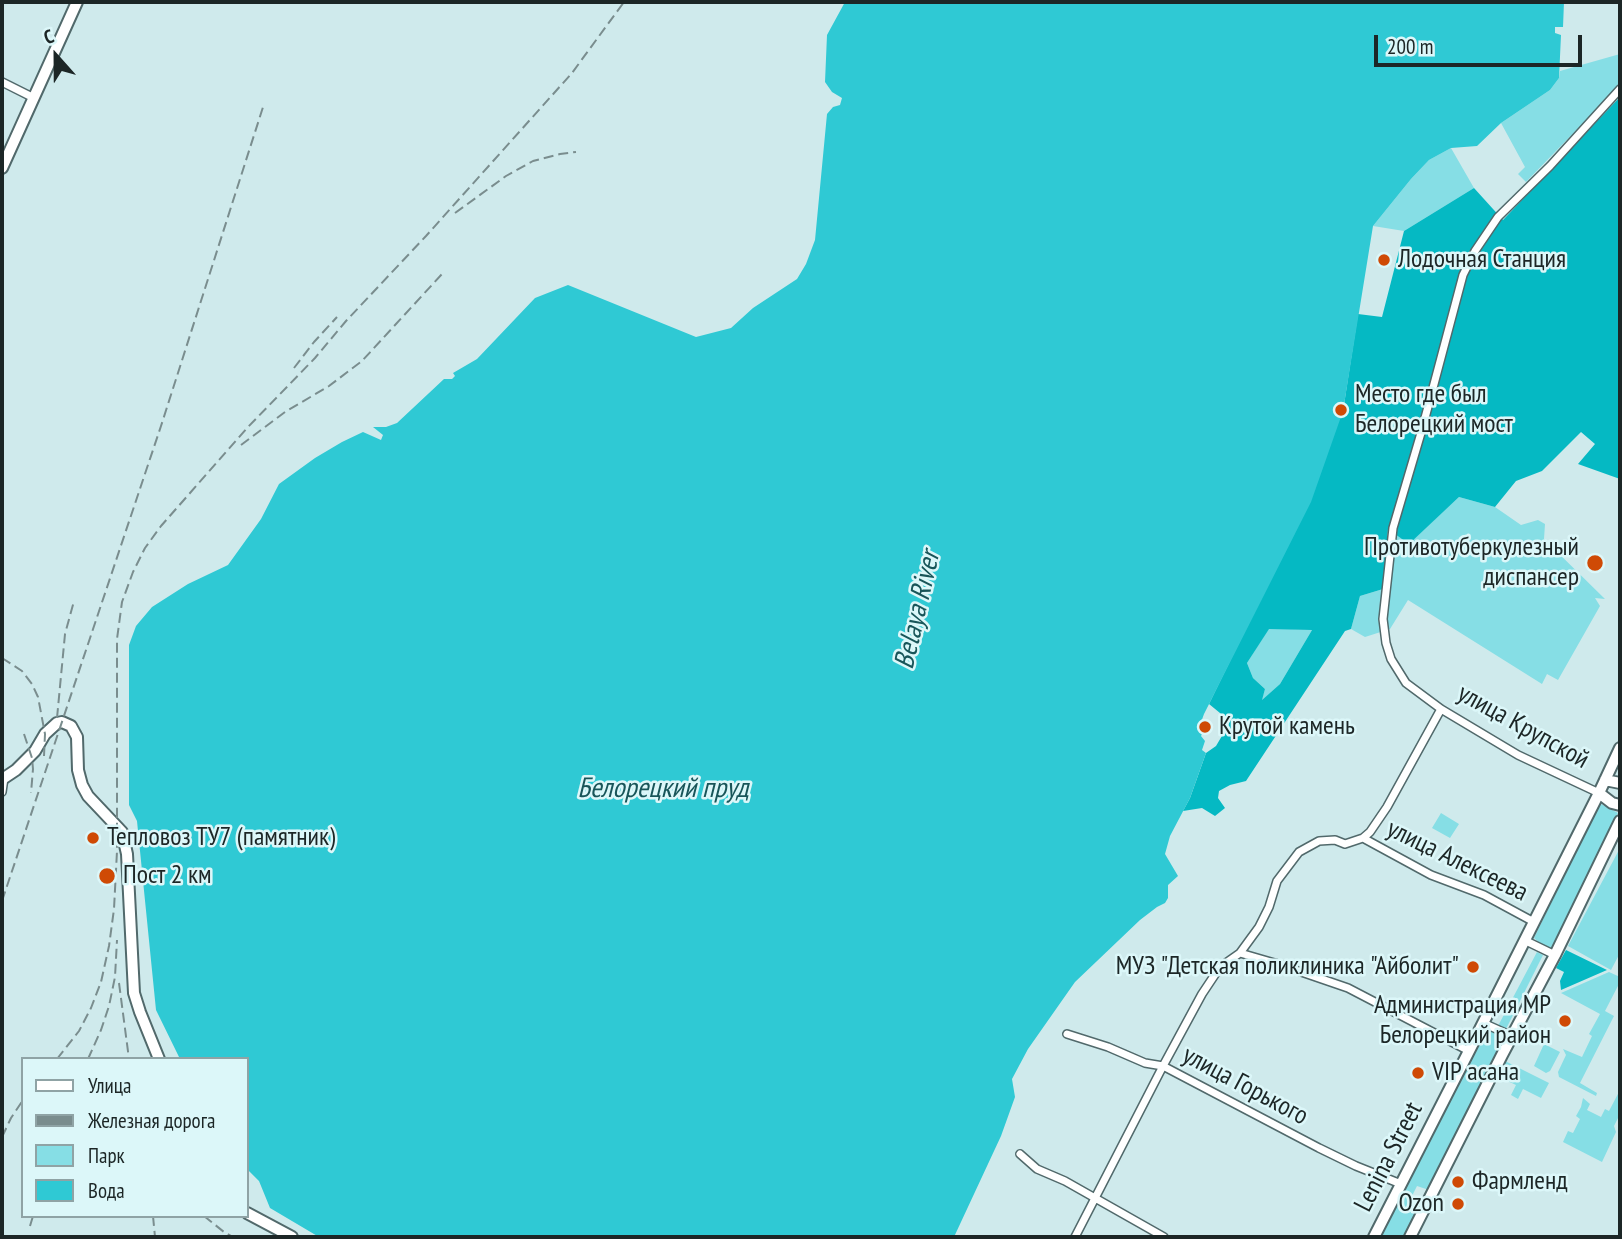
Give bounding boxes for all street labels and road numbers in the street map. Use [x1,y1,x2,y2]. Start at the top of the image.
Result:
street label: улица Крупской [1452,678,1594,776]
street label: улица Алексеева [1381,813,1533,909]
street label: улица Горького [1177,1040,1313,1132]
street label: Lenina Street [1348,1097,1430,1217]

